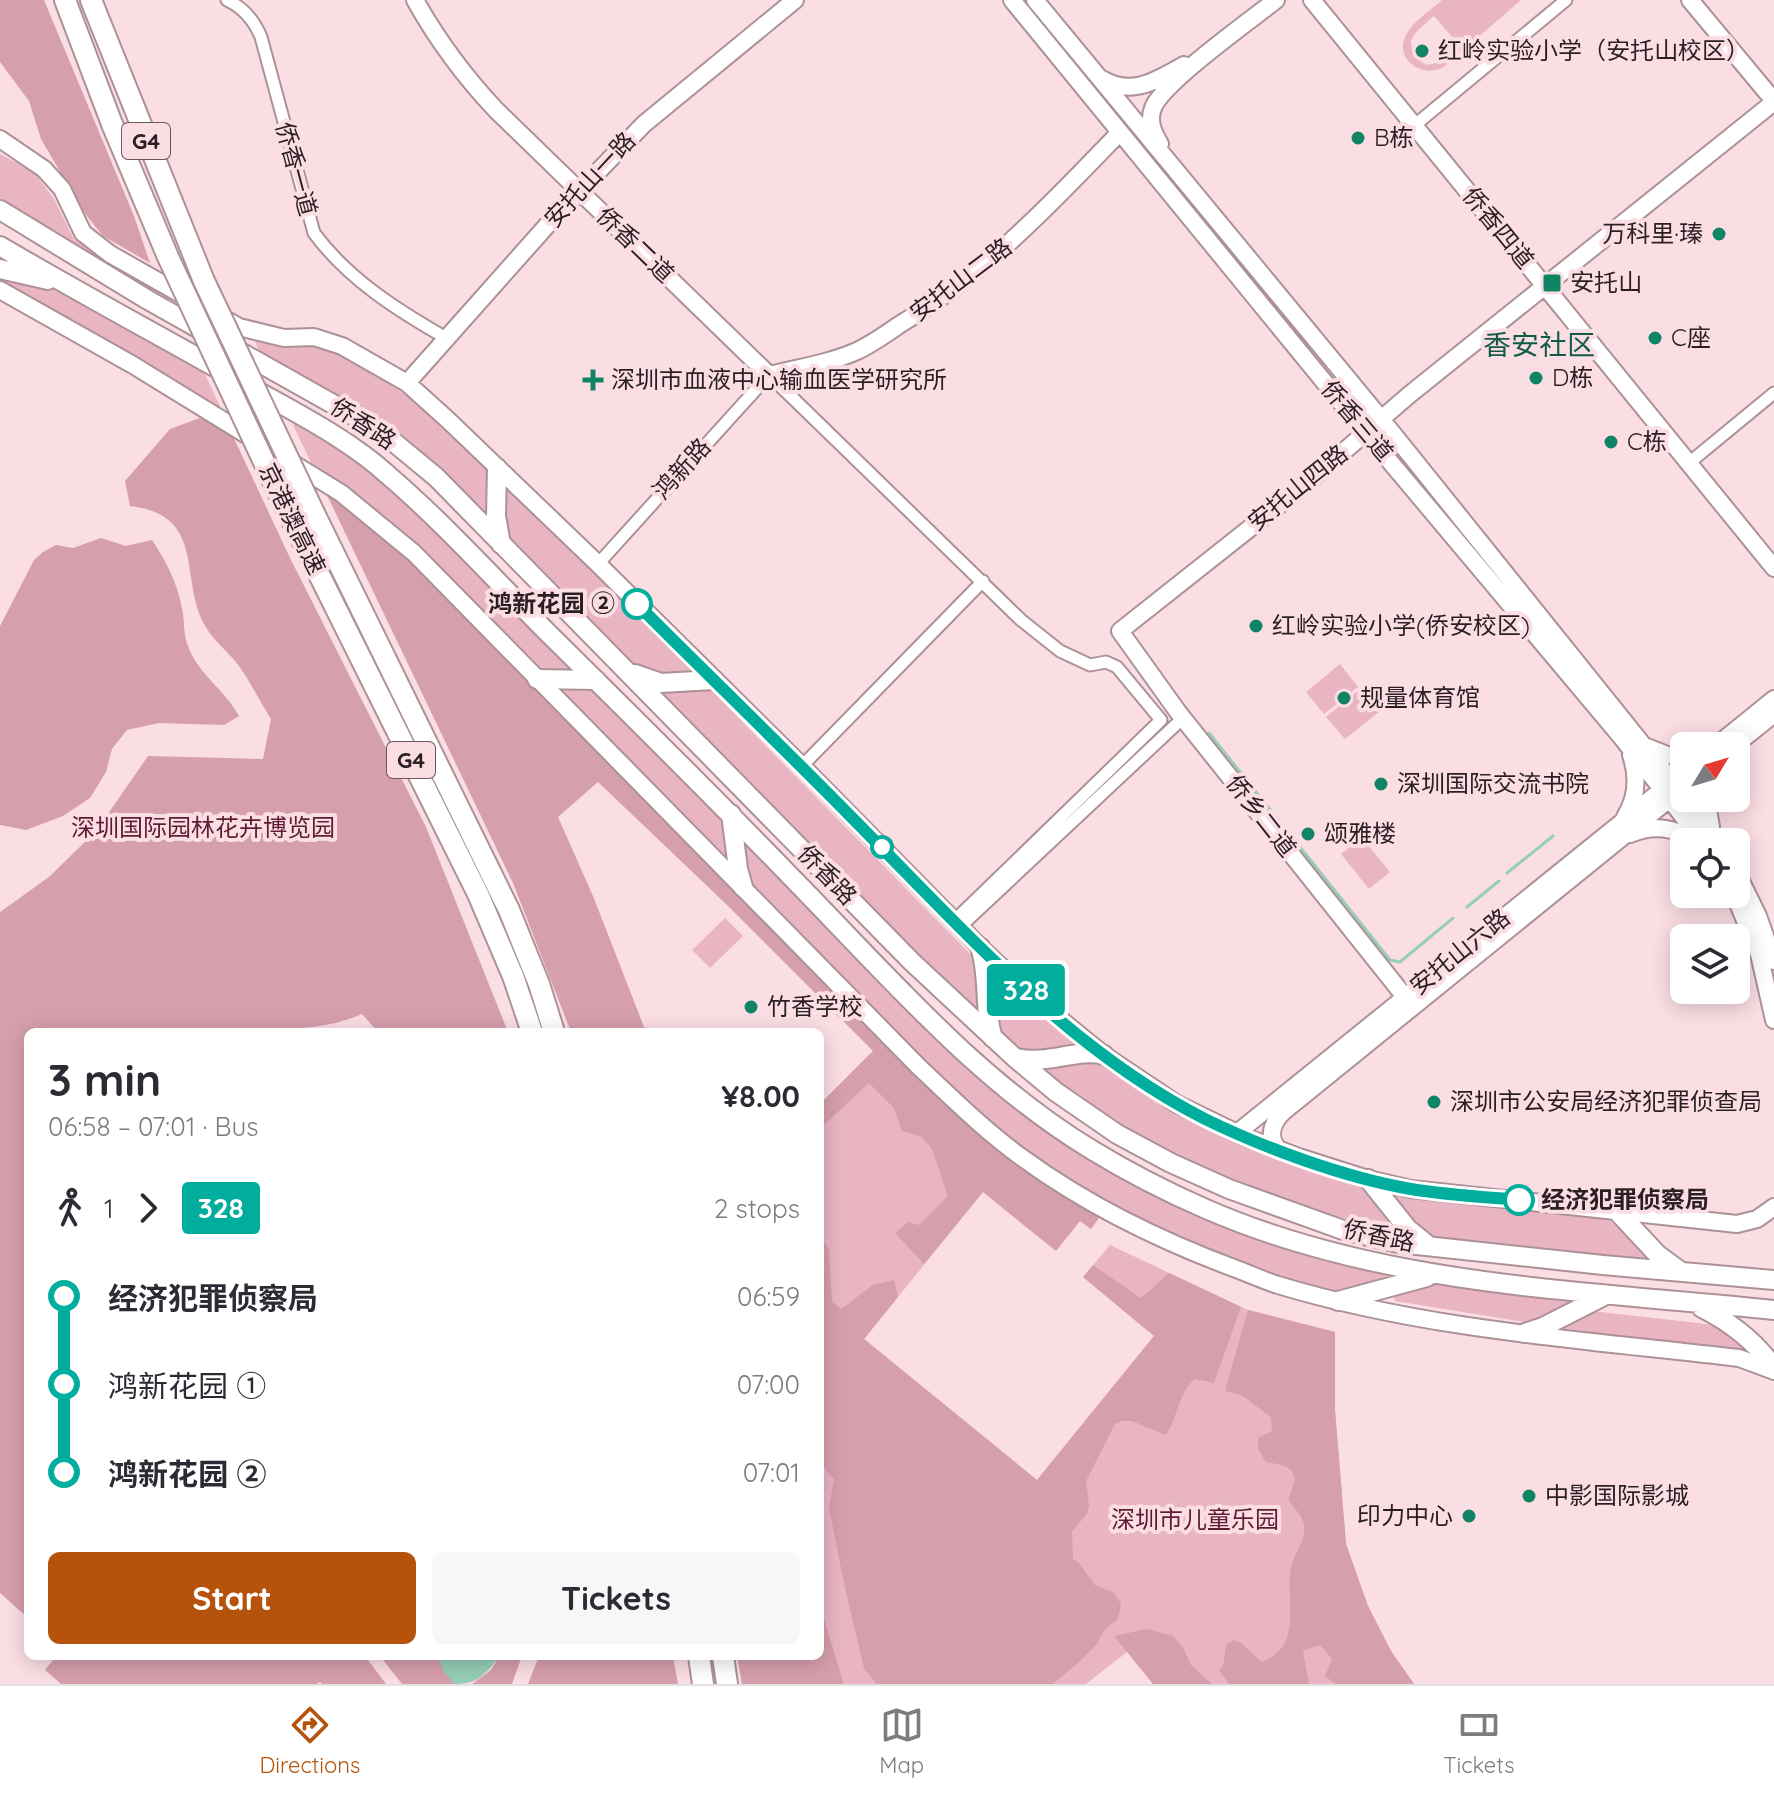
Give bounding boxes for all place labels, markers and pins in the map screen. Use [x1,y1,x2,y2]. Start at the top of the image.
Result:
place label: 红岭实验小学（安托山校区） [1438,35,1750,65]
marker: 红岭实验小学（安托山校区） [1413,42,1431,60]
place label: B栋 [1374,122,1414,152]
marker: B栋 [1349,129,1367,147]
place label: 万科里·瑧 [1602,218,1703,248]
marker: 万科里·瑧 [1710,225,1728,243]
place label: 安托山 [1570,267,1642,297]
marker: 安托山 [1541,272,1563,294]
place label: C座 [1671,322,1711,352]
marker: C座 [1646,329,1664,347]
place label: D栋 [1552,362,1593,392]
place label: 深圳市血液中心输血医学研究所 [611,364,947,394]
marker: 深圳市血液中心输血医学研究所 [582,369,604,391]
marker: D栋 [1527,369,1545,387]
place label: C栋 [1627,426,1667,456]
marker: C栋 [1602,433,1620,451]
place label: 鸿新花园 ② [488,588,615,618]
marker: 鸿新花园 ② [622,589,652,619]
place label: 红岭实验小学(侨安校区) [1272,610,1530,640]
marker: 红岭实验小学(侨安校区) [1247,617,1265,635]
place label: 规量体育馆 [1360,682,1480,712]
marker: 规量体育馆 [1335,689,1353,707]
place label: 深圳国际交流书院 [1397,768,1589,798]
marker: 深圳国际交流书院 [1372,775,1390,793]
place label: 颂雅楼 [1324,818,1396,848]
marker: 颂雅楼 [1299,825,1317,843]
unlabelled marker [871,836,893,858]
place label: 竹香学校 [767,991,863,1021]
marker: 竹香学校 [742,998,760,1016]
place label: 深圳市公安局经济犯罪侦查局 [1450,1086,1762,1116]
marker: 深圳市公安局经济犯罪侦查局 [1425,1093,1443,1111]
place label: 经济犯罪侦察局 [1541,1184,1709,1214]
marker: 经济犯罪侦察局 [1504,1185,1534,1215]
place label: 中影国际影城 [1545,1480,1689,1510]
marker: 中影国际影城 [1520,1487,1538,1505]
place label: 印力中心 [1357,1500,1453,1530]
marker: 印力中心 [1460,1507,1478,1525]

